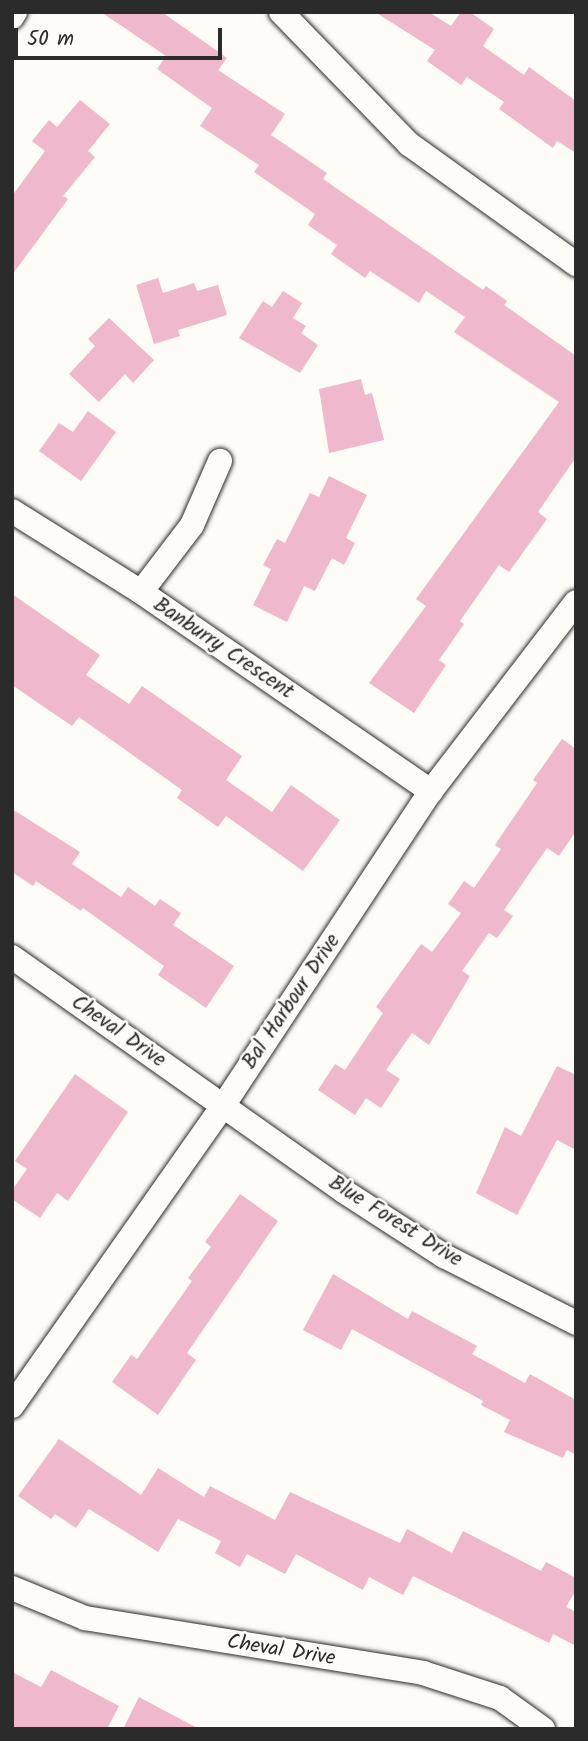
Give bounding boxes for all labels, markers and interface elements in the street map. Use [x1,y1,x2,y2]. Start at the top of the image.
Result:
scale bar [18,14,226,58]
text: 50 m [27,23,74,56]
street label: Banburry Crescent [148,593,298,705]
street label: Bal Harbour Drive [238,930,346,1074]
street label: Cheval Drive [66,990,170,1074]
street label: Blue Forest Drive [324,1171,466,1273]
street label: Cheval Drive [225,1630,337,1672]

